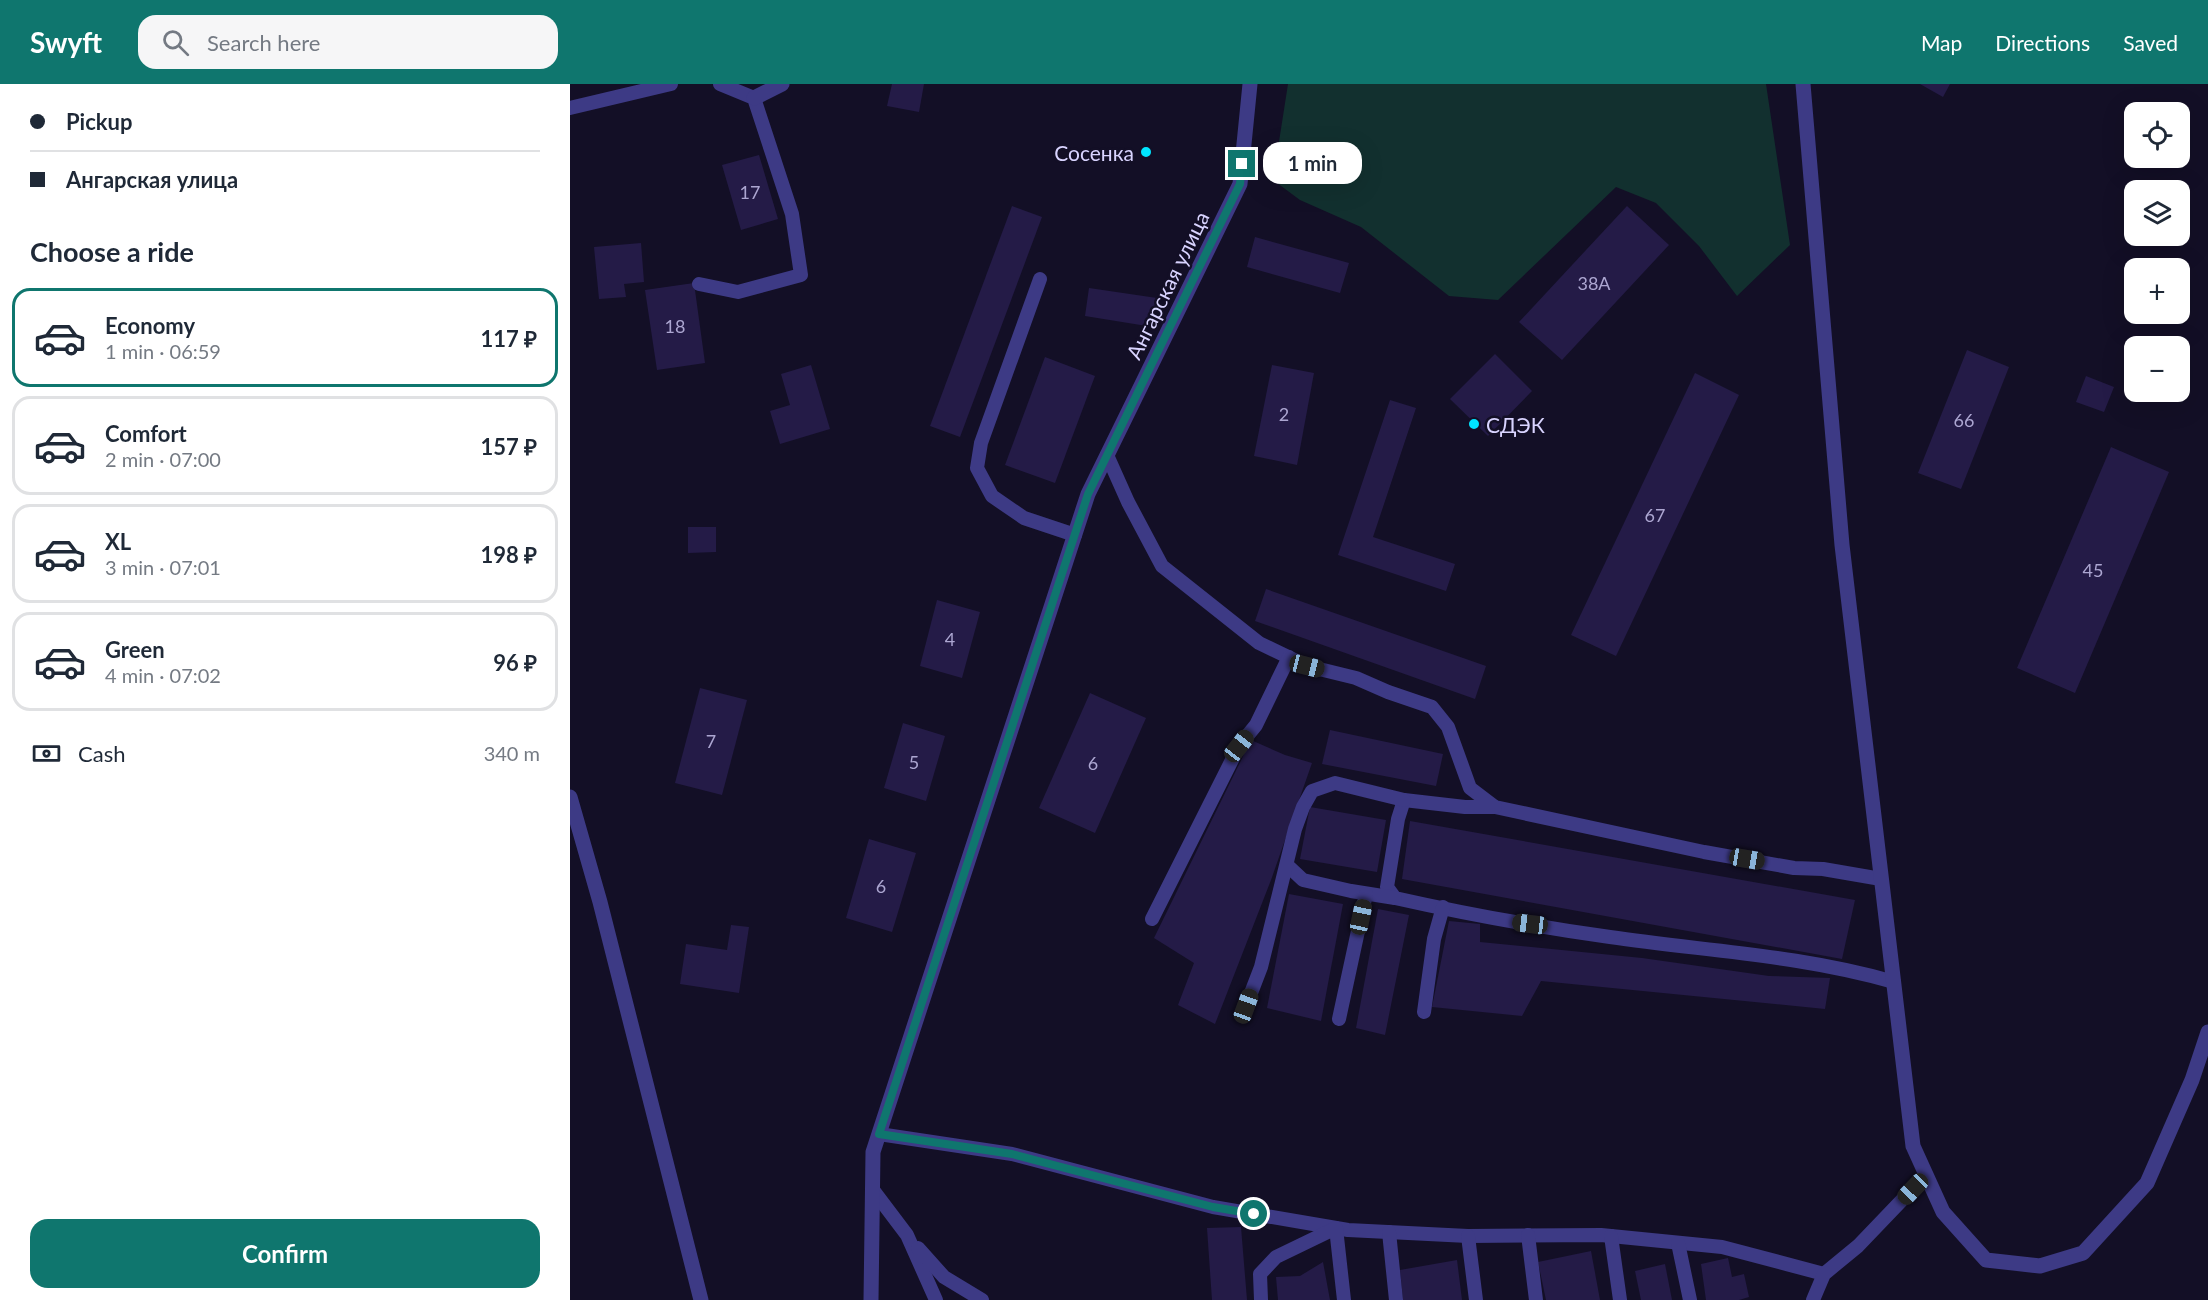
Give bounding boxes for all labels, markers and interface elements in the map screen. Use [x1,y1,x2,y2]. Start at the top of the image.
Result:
search box [138,15,558,69]
text: Swyft [30,25,102,59]
icon: search [159,26,192,59]
text: Search here [207,29,320,56]
text: Map [1921,30,1962,55]
text: Directions [1995,30,2090,55]
text: Saved [2123,30,2178,55]
map controls [2124,102,2190,402]
button: locate [2124,102,2190,168]
text: Pickup [66,108,132,135]
place label: Сосенка [1054,140,1134,165]
callout: 1 min [1263,143,1362,185]
marker: Сосенка [1139,145,1153,159]
route end [1228,150,1255,177]
text: 1 min [1288,151,1337,175]
text: Ангарская улица [66,166,238,193]
button: layers [2124,180,2190,246]
house number: 17 [740,181,760,203]
street label: Ангарская улица [1120,207,1214,363]
text: Choose a ride [30,235,194,268]
button: + [2124,258,2190,324]
house number: 38А [1577,272,1611,294]
icon: car [33,311,87,365]
text: Economy [105,312,195,339]
house number: 18 [665,315,685,337]
text: 117 ₽ [481,325,537,352]
button: − [2124,336,2190,402]
text: 1 min · 06:59 [105,339,221,363]
house number: 2 [1279,403,1289,425]
house number: 66 [1954,409,1974,431]
place label: СДЭК [1486,412,1545,437]
marker: СДЭК [1467,417,1481,431]
icon: car [33,419,87,473]
text: Comfort [105,420,187,447]
text: 157 ₽ [481,433,537,460]
text: 2 min · 07:00 [105,447,221,471]
house number: 67 [1645,504,1665,526]
icon: car [33,527,87,581]
text: XL [105,528,131,555]
text: 198 ₽ [481,541,537,568]
text: 3 min · 07:01 [105,555,221,579]
house number: 45 [2083,559,2103,581]
house number: 4 [945,628,955,650]
icon: car [33,635,87,689]
text: Green [105,636,165,663]
text: 96 ₽ [493,649,537,676]
car [1287,653,1327,679]
text: 4 min · 07:02 [105,663,221,687]
car [1221,726,1257,766]
house number: 7 [706,730,716,752]
icon: cash [30,737,63,770]
text: Cash [78,740,125,767]
text: 340 m [484,741,540,765]
house number: 5 [909,751,919,773]
house number: 6 [1088,752,1098,774]
car [1728,847,1766,871]
house number: 6 [876,875,886,897]
car [1348,898,1374,936]
car [1511,913,1549,935]
car [1231,986,1261,1026]
car [1894,1170,1932,1208]
route start [1240,1200,1267,1227]
button: Confirm [30,1219,540,1288]

